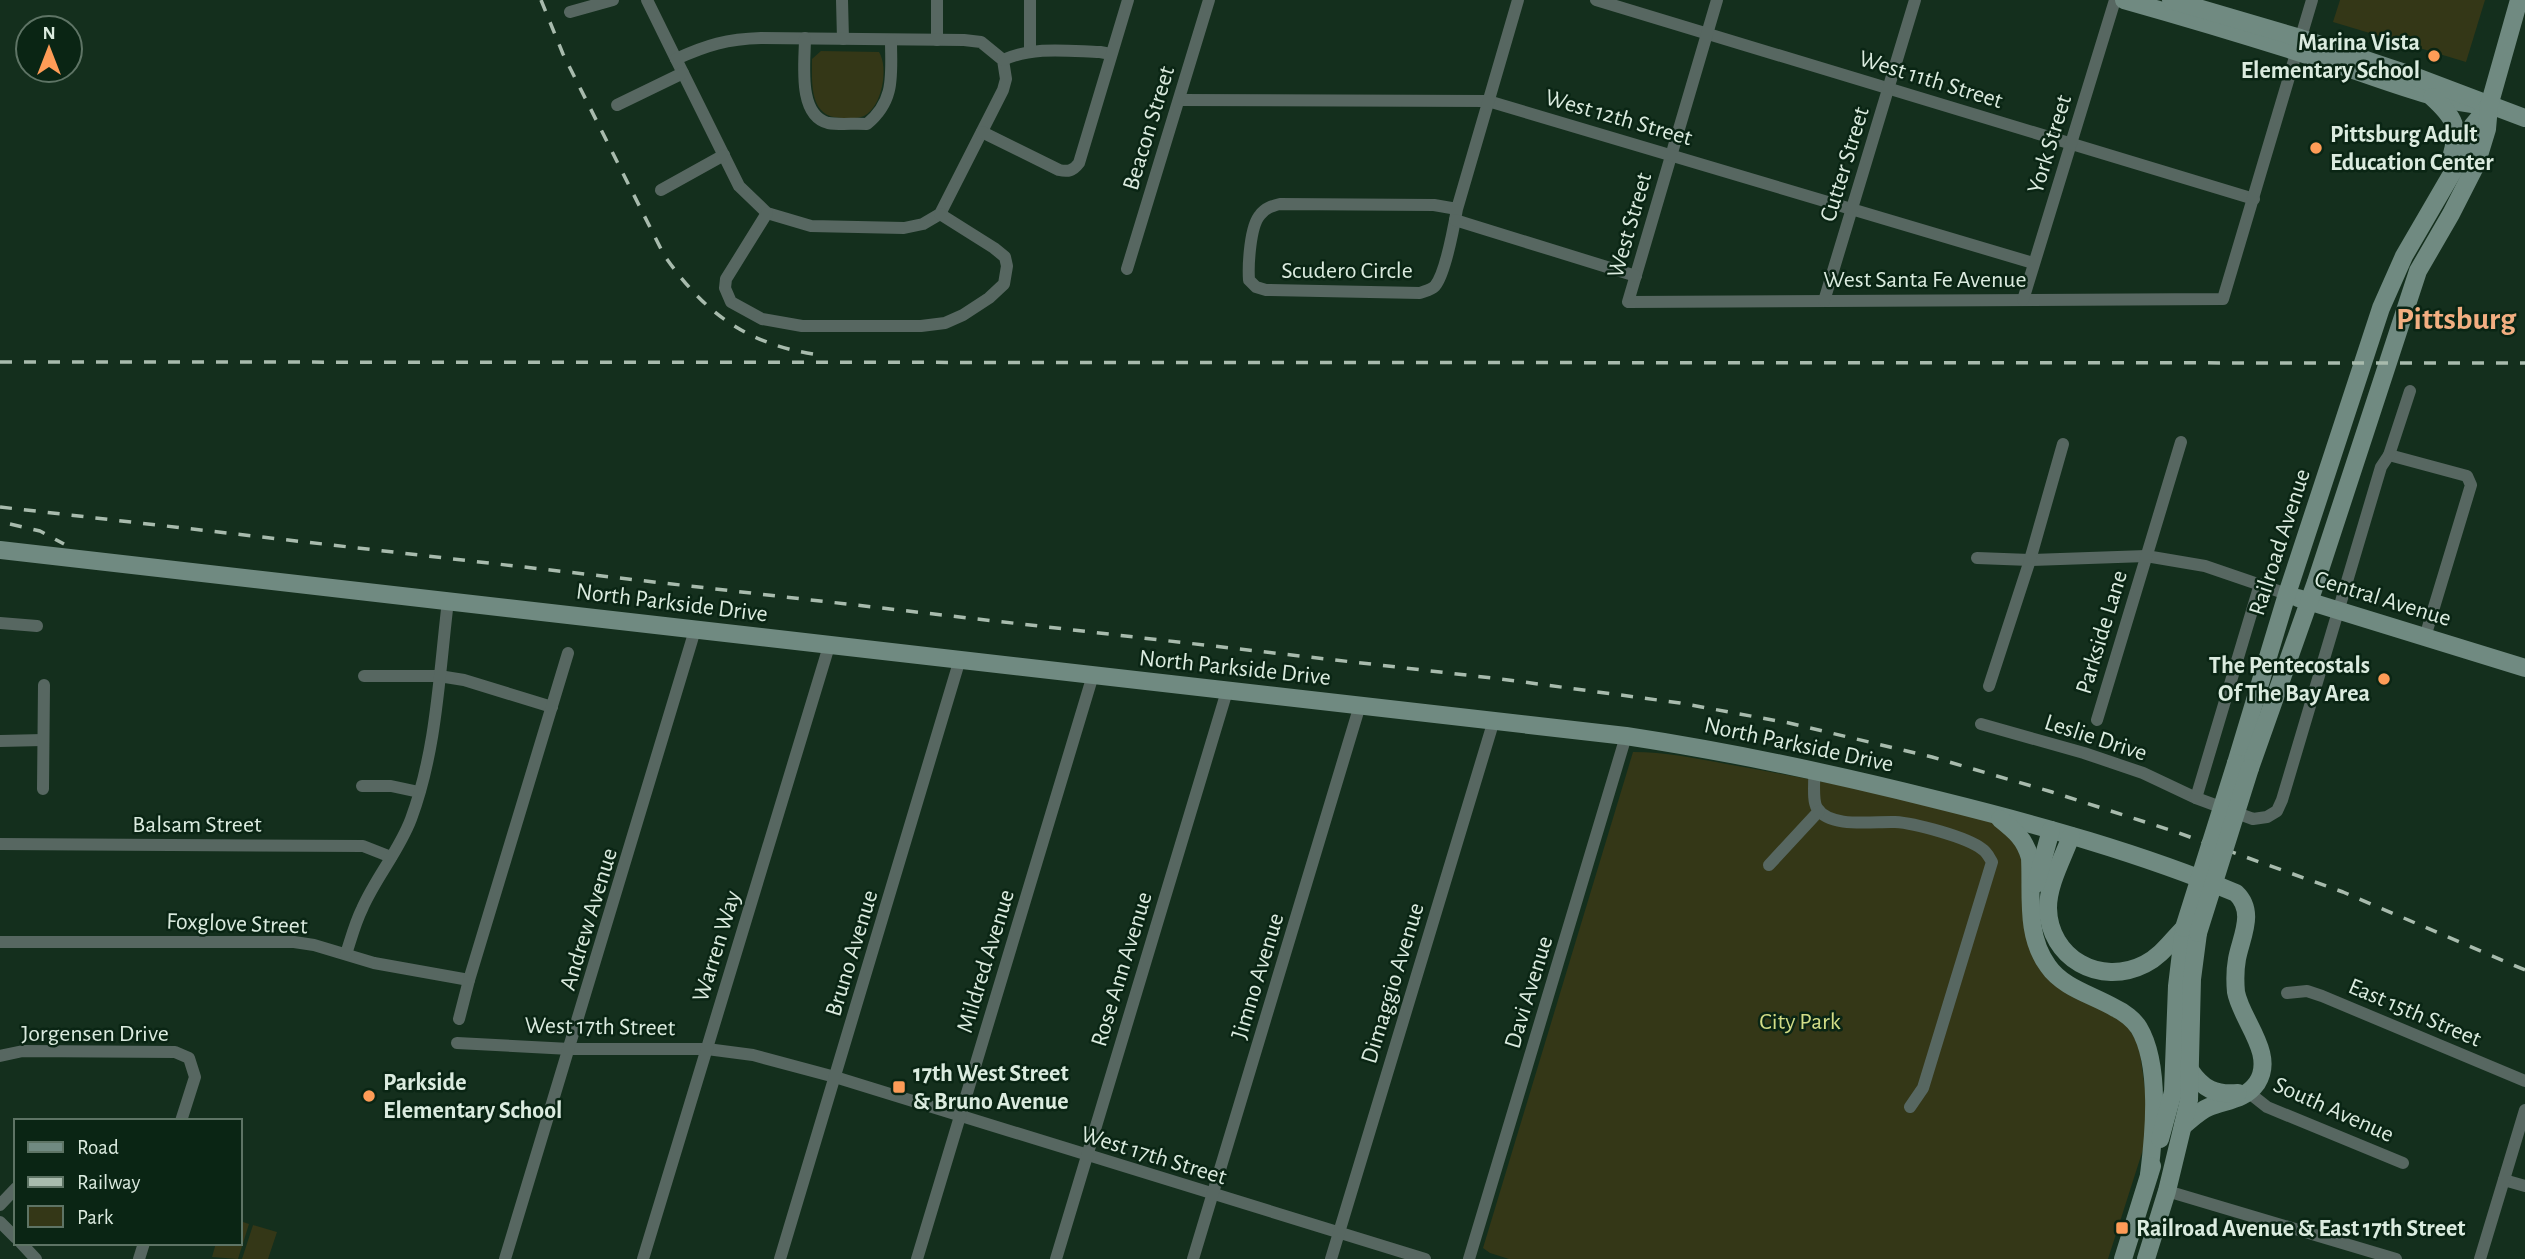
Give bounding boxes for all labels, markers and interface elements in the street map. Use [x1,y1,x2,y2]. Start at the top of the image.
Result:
north arrow [14,14,84,84]
text: N [42,24,56,43]
place label: Marina Vista Elementary School [2241,31,2420,83]
street label: West 11th Street [1856,47,2006,113]
marker: Marina Vista Elementary School [2426,48,2442,64]
street label: Beacon Street [1119,63,1179,193]
street label: West 12th Street [1542,86,1695,150]
street label: York Street [2024,92,2076,197]
street label: Cutter Street [1816,104,1874,225]
place label: Pittsburg Adult Education Center [2330,123,2494,175]
marker: Pittsburg Adult Education Center [2308,140,2324,156]
street label: West Street [1603,170,1657,281]
street label: Scudero Circle [1281,259,1413,283]
street label: West Santa Fe Avenue [1823,268,2027,292]
district label: Pittsburg [2396,303,2517,335]
street label: Railroad Avenue [2245,466,2315,619]
street label: Central Avenue [2312,567,2454,631]
street label: Parkside Lane [2072,568,2132,697]
street label: North Parkside Drive [575,579,769,627]
street label: North Parkside Drive [1138,646,1332,690]
place label: The Pentecostals Of The Bay Area [2209,654,2370,706]
marker: The Pentecostals Of The Bay Area [2376,671,2392,687]
street label: Leslie Drive [2041,710,2150,766]
street label: North Parkside Drive [1702,713,1896,777]
street label: Balsam Street [132,813,262,837]
street label: Andrew Avenue [556,845,622,993]
street label: Bruno Avenue [821,887,883,1019]
street label: Mildred Avenue [953,887,1019,1036]
street label: Warren Way [689,888,745,1005]
street label: Rose Ann Avenue [1087,889,1157,1049]
street label: Dimaggio Avenue [1357,900,1429,1066]
street label: Foxglove Street [166,910,308,938]
street label: Jimno Avenue [1227,910,1288,1042]
street label: Davi Avenue [1500,933,1557,1051]
street label: East 15th Street [2345,974,2485,1052]
park label: City Park [1759,1010,1841,1034]
street label: West 17th Street [524,1014,676,1040]
street label: Jorgensen Drive [21,1022,169,1046]
place label: 17th West Street & Bruno Avenue [913,1062,1069,1114]
place label: Parkside Elementary School [383,1071,562,1123]
street label: South Avenue [2270,1073,2397,1147]
marker: 17th West Street & Bruno Avenue [891,1079,907,1095]
marker: Parkside Elementary School [361,1088,377,1104]
legend [14,1119,242,1245]
street label: West 17th Street [1078,1122,1230,1190]
text: Road [77,1137,119,1158]
text: Railway [77,1172,140,1193]
text: Park [77,1207,114,1228]
place label: Railroad Avenue & East 17th Street [2136,1217,2465,1241]
marker: Railroad Avenue & East 17th Street [2114,1220,2130,1236]

